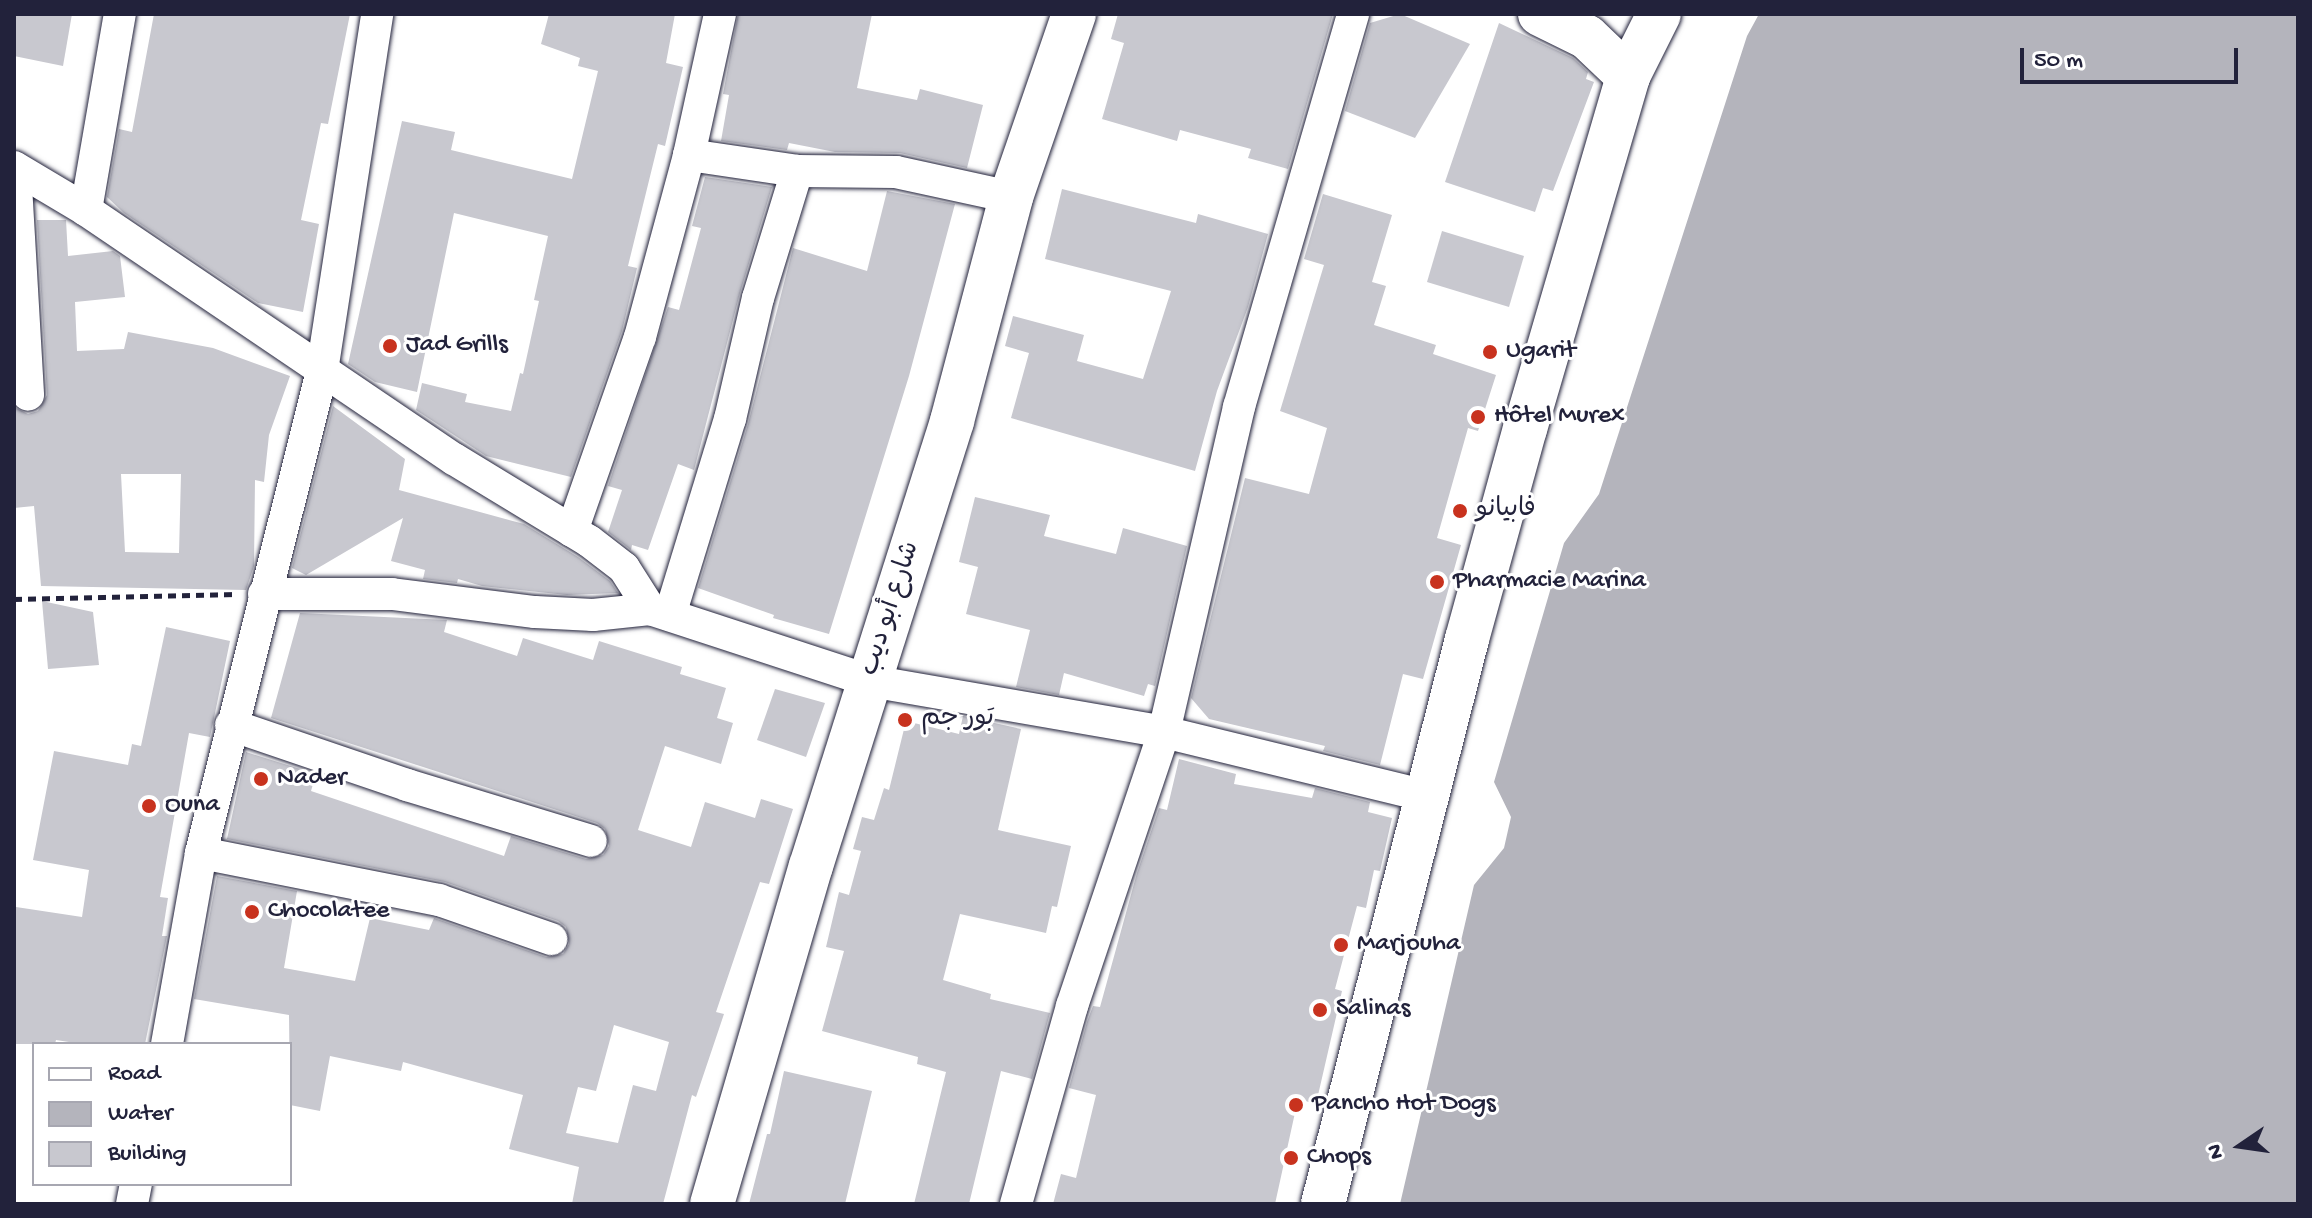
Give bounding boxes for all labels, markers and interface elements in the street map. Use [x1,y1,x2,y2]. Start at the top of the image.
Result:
scale bar [2024,32,2242,82]
text: 50 m [2034,47,2083,76]
place label: Jad Grills [406,330,508,362]
place label: Ugarit [1506,336,1576,368]
marker: Jad Grills [381,337,399,355]
marker: Ugarit [1481,343,1499,361]
place label: Hôtel Murex [1494,401,1625,433]
marker: Hôtel Murex [1469,408,1487,426]
place label: فابيانو [1476,495,1536,527]
marker: فابيانو [1451,502,1469,520]
street label: شارع أبو ديب [856,538,928,680]
place label: Pharmacie Marina [1453,566,1646,598]
marker: Pharmacie Marina [1428,573,1446,591]
place label: بَور جم [921,704,994,736]
marker: بَور جم [896,711,914,729]
place label: Nader [277,763,346,795]
marker: Nader [252,770,270,788]
place label: Ouna [165,790,220,822]
marker: Ouna [140,797,158,815]
place label: Chocolatee [268,896,389,928]
marker: Chocolatee [243,903,261,921]
place label: Marjouha [1357,929,1460,961]
marker: Marjouha [1332,936,1350,954]
place label: Salinas [1336,994,1410,1026]
marker: Salinas [1311,1001,1329,1019]
legend [32,1042,292,1186]
text: Road [108,1060,160,1089]
place label: Pancho Hot Dogs [1312,1089,1495,1121]
marker: Pancho Hot Dogs [1287,1096,1305,1114]
text: Water [108,1100,172,1129]
north arrow [2200,1106,2280,1186]
text: Building [108,1140,186,1169]
text: N [2202,1141,2231,1161]
place label: Chops [1307,1142,1371,1174]
marker: Chops [1282,1149,1300,1167]

